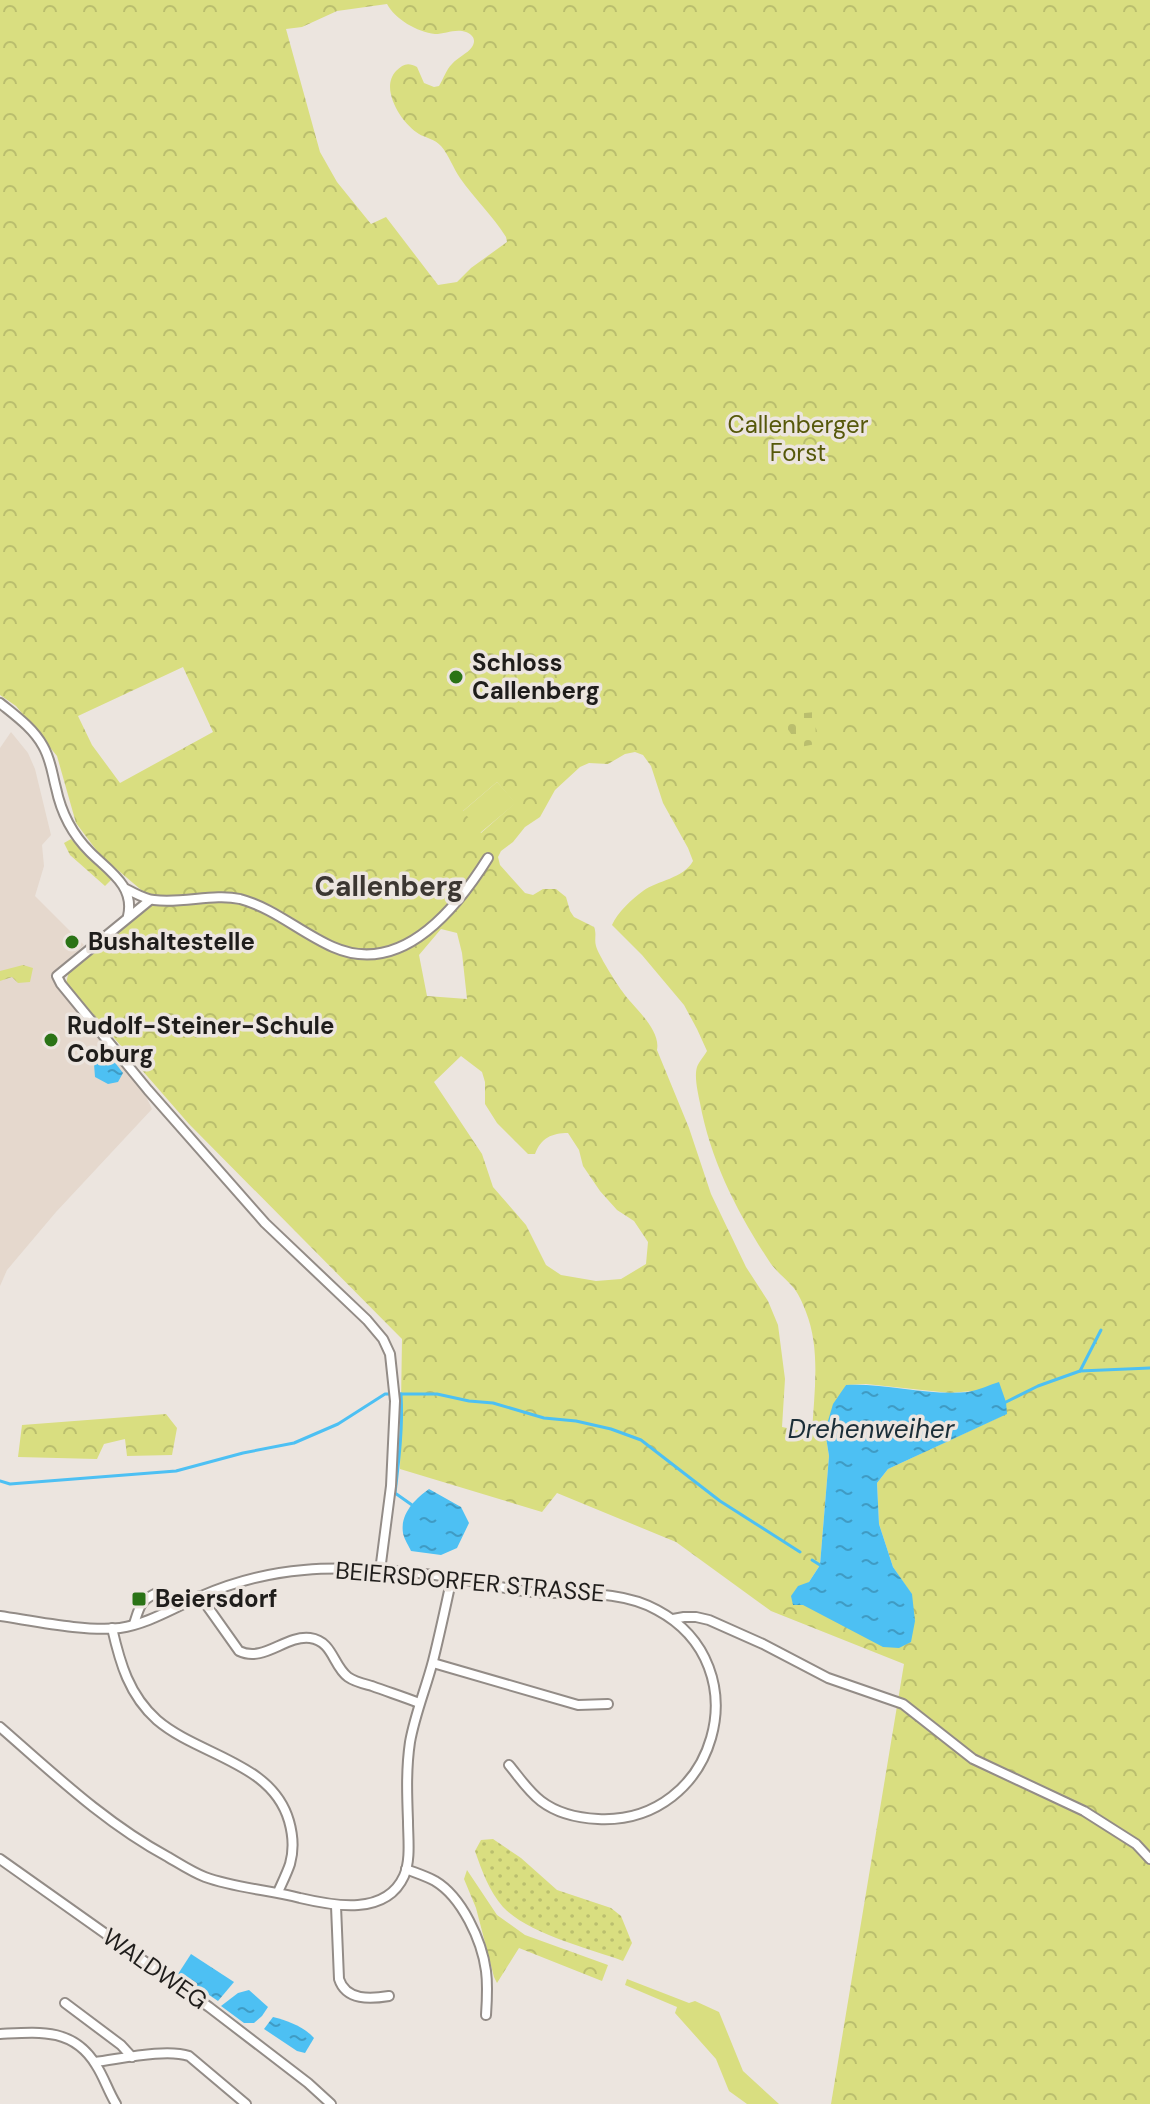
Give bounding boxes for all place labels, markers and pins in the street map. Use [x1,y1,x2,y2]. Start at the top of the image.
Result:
place label: Schloss Callenberg [472,647,600,706]
marker: Schloss Callenberg [447,668,465,686]
place label: Bushaltestelle [88,926,255,957]
marker: Bushaltestelle [63,933,81,951]
place label: Rudolf-Steiner-Schule Coburg [67,1010,334,1069]
marker: Rudolf-Steiner-Schule Coburg [42,1031,60,1049]
place label: Beiersdorf [155,1583,277,1614]
marker: Beiersdorf [130,1590,148,1608]

